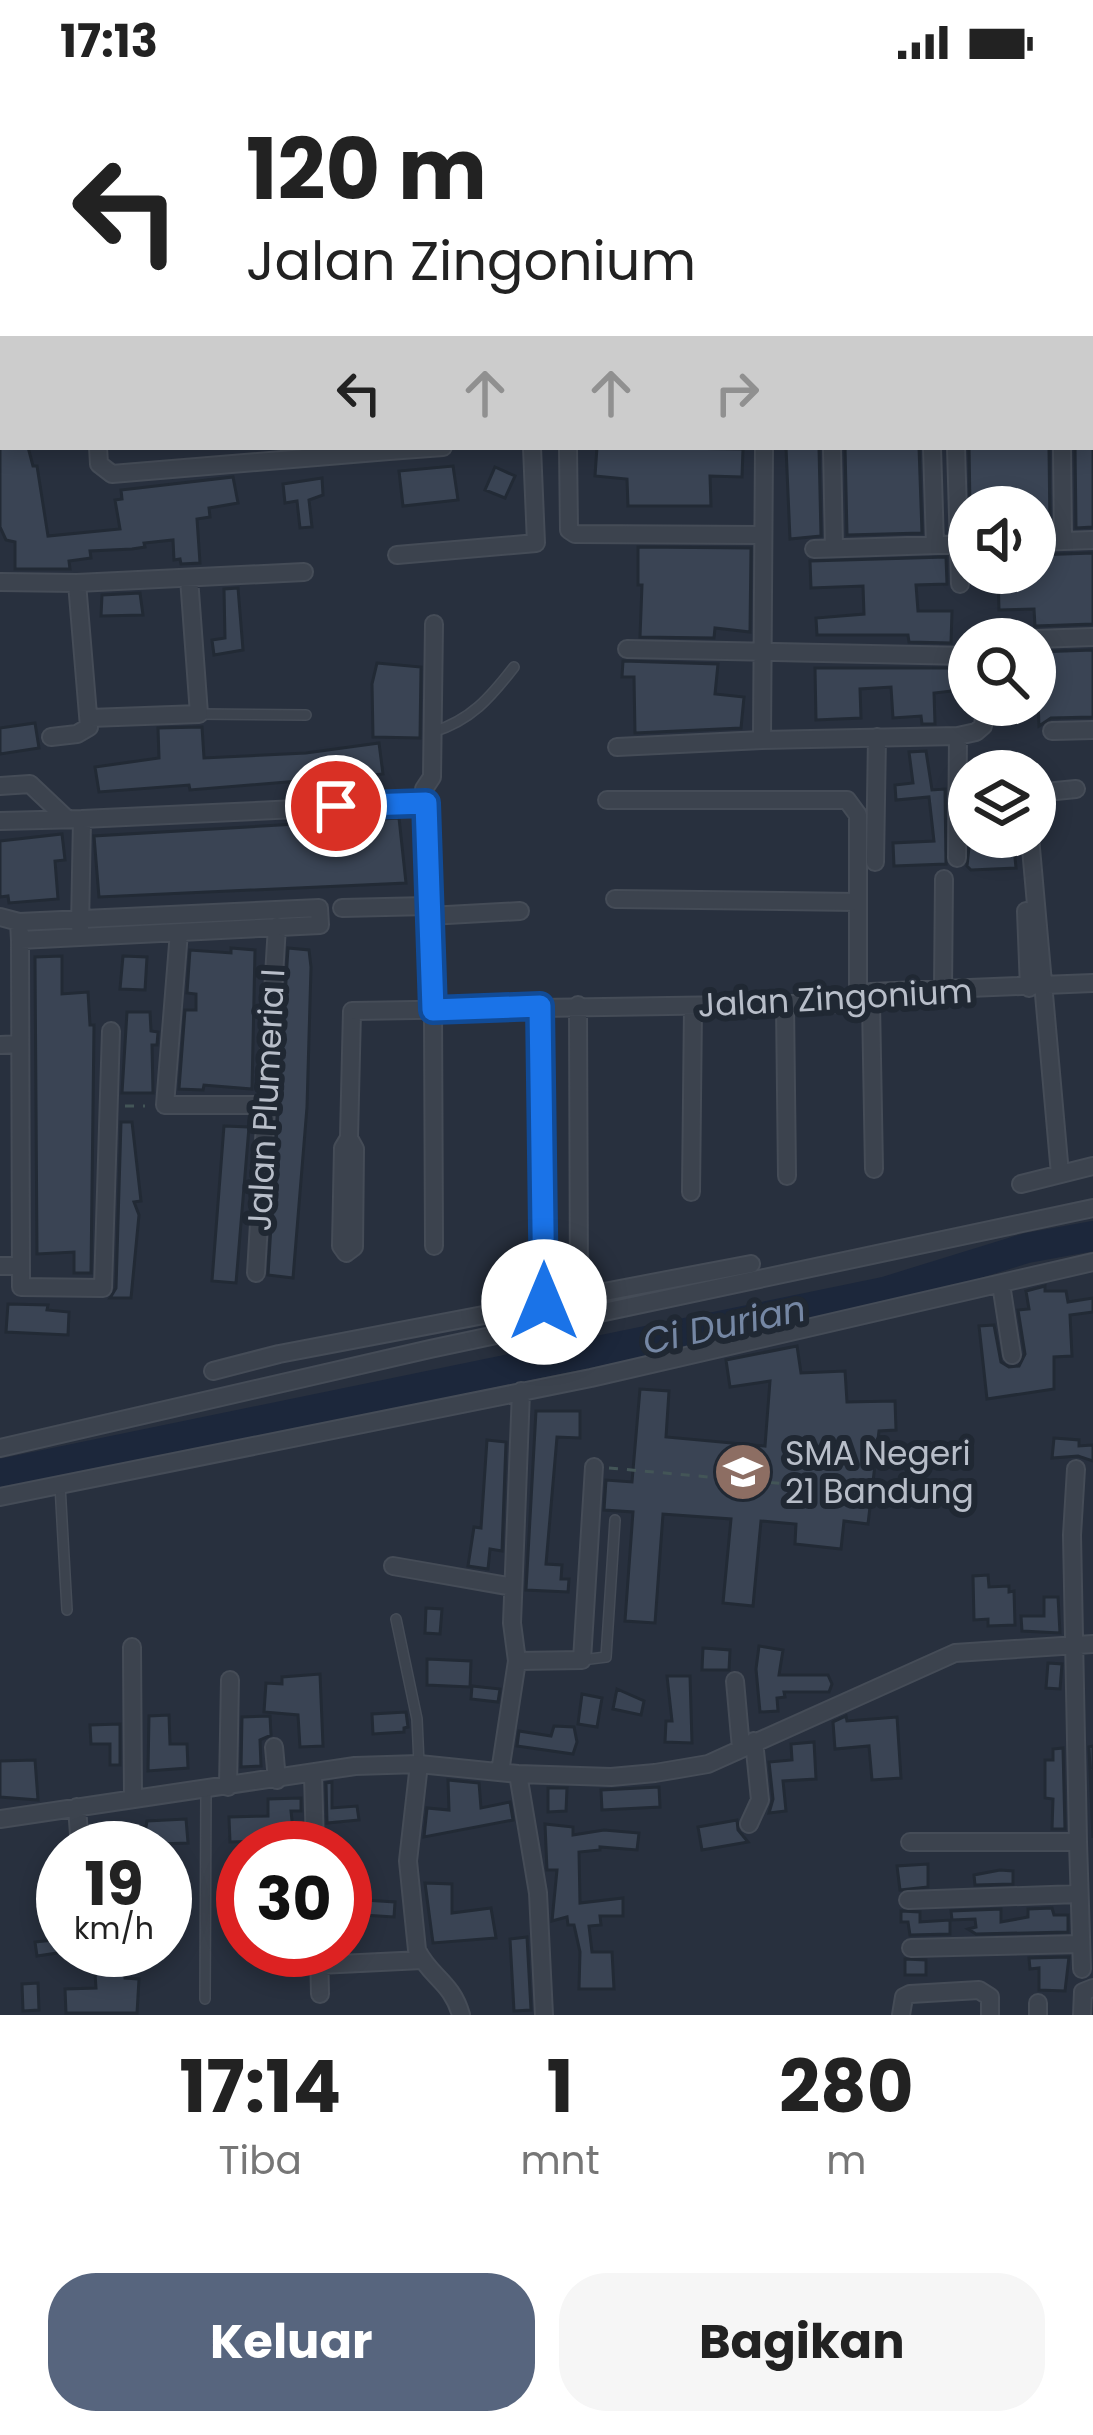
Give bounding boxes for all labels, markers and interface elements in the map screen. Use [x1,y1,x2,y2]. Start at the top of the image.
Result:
text: 17:13 [60,10,158,73]
text: 120 m [246,111,487,228]
icon: left [48,132,204,288]
text: Jalan Zingonium [246,223,696,299]
icon: left [326,360,392,426]
icon: ahead [452,360,518,426]
icon: ahead [578,360,644,426]
icon: right [704,360,770,426]
map controls [948,486,1056,858]
button: sound [948,486,1056,594]
button: search [948,618,1056,726]
button: layers [948,750,1056,858]
pin [285,755,387,857]
icon: arrive [303,773,369,839]
street label: Jalan Zingonium [696,967,974,1029]
street label: Jalan Plumeria I [236,968,296,1232]
position arrow [481,1239,607,1365]
water label: Ci Durian [638,1283,810,1367]
place label: SMA Negeri 21 Bandung [785,1430,974,1515]
school or university icon: SMA Negeri 21 Bandung [712,1441,774,1503]
speed limit sign: 30 [216,1821,372,1977]
text: 19 [84,1842,144,1926]
text: km/h [74,1907,154,1950]
text: 17:14 [179,2036,341,2137]
text: 1 [547,2036,574,2137]
text: 280 [779,2036,914,2137]
text: Tiba [218,2133,302,2188]
text: mnt [520,2133,600,2188]
text: m [826,2133,866,2188]
button: Keluar [48,2273,535,2411]
button: Bagikan [559,2273,1045,2411]

